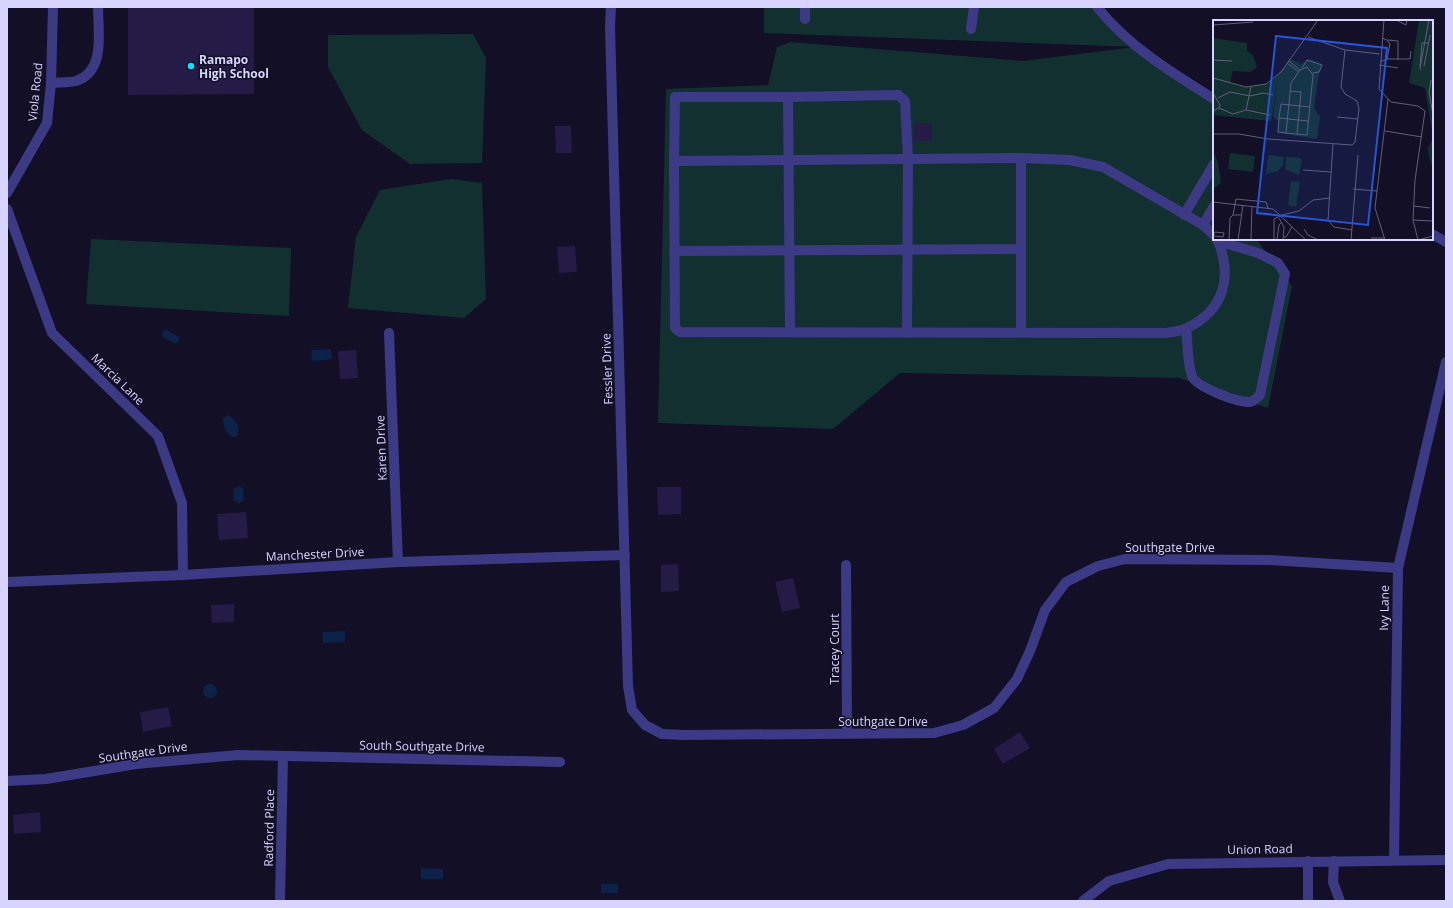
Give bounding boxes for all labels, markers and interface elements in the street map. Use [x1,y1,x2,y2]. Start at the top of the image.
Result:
inset map [1213,20,1433,240]
place label: Ramapo High School [199,51,269,82]
marker: Ramapo High School [186,61,196,71]
street label: Viola Road [23,62,47,122]
street label: Fessler Drive [597,333,617,405]
street label: Marcia Lane [88,349,149,409]
street label: Karen Drive [371,415,391,481]
street label: Southgate Drive [1125,539,1215,556]
street label: Manchester Drive [265,543,365,565]
street label: Ivy Lane [1375,585,1393,631]
street label: Tracey Court [826,613,843,685]
street label: Southgate Drive [838,713,928,730]
street label: South Southgate Drive [359,736,485,756]
street label: Southgate Drive [98,737,189,767]
street label: Radford Place [260,789,278,867]
street label: Union Road [1227,840,1293,858]

